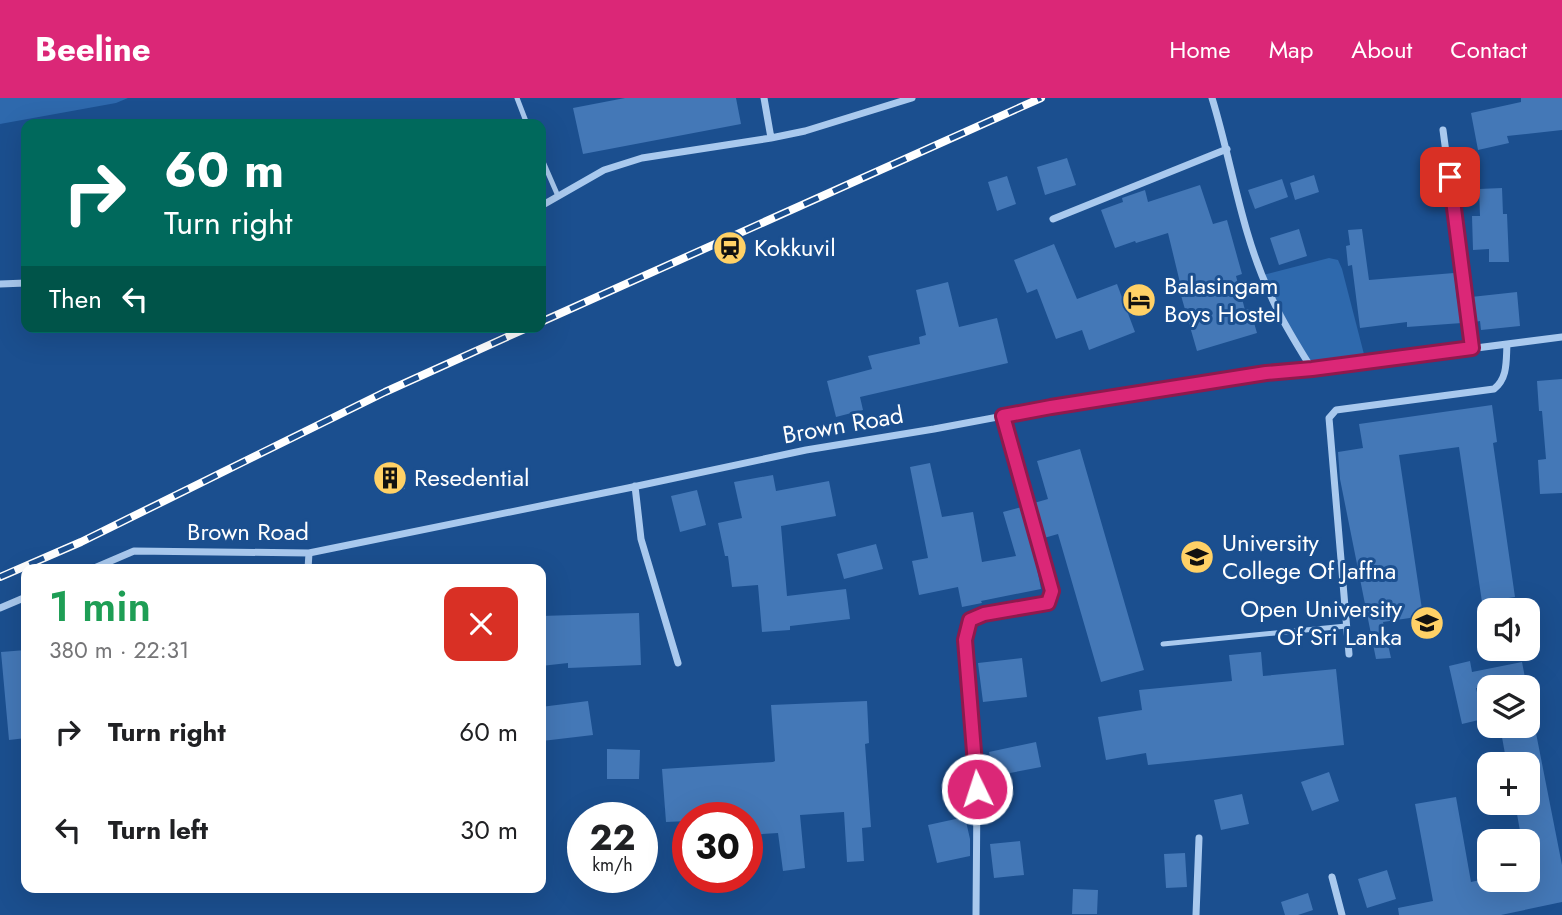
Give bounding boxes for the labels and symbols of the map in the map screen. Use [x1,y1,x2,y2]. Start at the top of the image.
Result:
pin [1420,147,1480,207]
station icon: Kokkuvil [711,229,749,267]
place label: Kokkuvil [754,230,836,265]
place label: Balasingam Boys Hostel [1164,268,1281,331]
hotel icon: Balasingam Boys Hostel [1120,281,1158,319]
street label: Brown Road [780,397,906,452]
building icon: Resedential [371,459,409,497]
place label: Resedential [414,460,530,495]
street label: Brown Road [187,514,309,549]
place label: University College Of Jaffna [1222,525,1396,588]
school or university icon: University College Of Jaffna [1178,538,1216,576]
place label: Open University Of Sri Lanka [1240,591,1402,654]
school or university icon: Open University Of Sri Lanka [1408,604,1446,642]
position arrow [940,752,1014,826]
speed limit sign: 30 [672,802,763,893]

